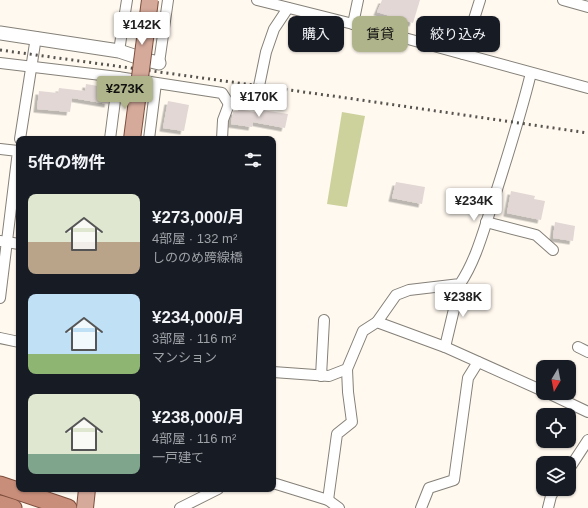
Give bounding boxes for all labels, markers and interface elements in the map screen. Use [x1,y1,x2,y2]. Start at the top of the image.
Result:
pin: ¥142K [114,12,170,46]
chip: 購入 [288,16,344,52]
chip: 賃貸 [352,16,408,52]
chip: 絞り込み [416,16,500,52]
text: ¥142K [123,17,161,32]
pin: ¥273K [97,76,153,110]
text: ¥273K [106,81,144,96]
pin: ¥170K [231,84,287,118]
text: ¥170K [240,89,278,104]
icon: filters [242,149,264,171]
text: 5件の物件 [28,153,105,172]
pin: ¥234K [446,188,502,222]
text: ¥234K [455,193,493,208]
text: ¥273,000/月 [152,208,245,227]
icon: home [60,210,108,258]
text: 4部屋 · 132 m² [152,231,237,246]
text: しののめ跨線橋 [152,250,243,265]
pin: ¥238K [435,284,491,318]
text: ¥238K [444,289,482,304]
text: ¥234,000/月 [152,308,245,327]
icon: home [60,310,108,358]
text: 3部屋 · 116 m² [152,331,236,346]
text: マンション [152,350,217,365]
north arrow [536,360,576,400]
map controls [536,360,576,496]
text: ¥238,000/月 [152,408,245,427]
button: locate [536,408,576,448]
icon: home [60,410,108,458]
text: 4部屋 · 116 m² [152,431,236,446]
text: 一戸建て [152,450,204,465]
button: layers [536,456,576,496]

